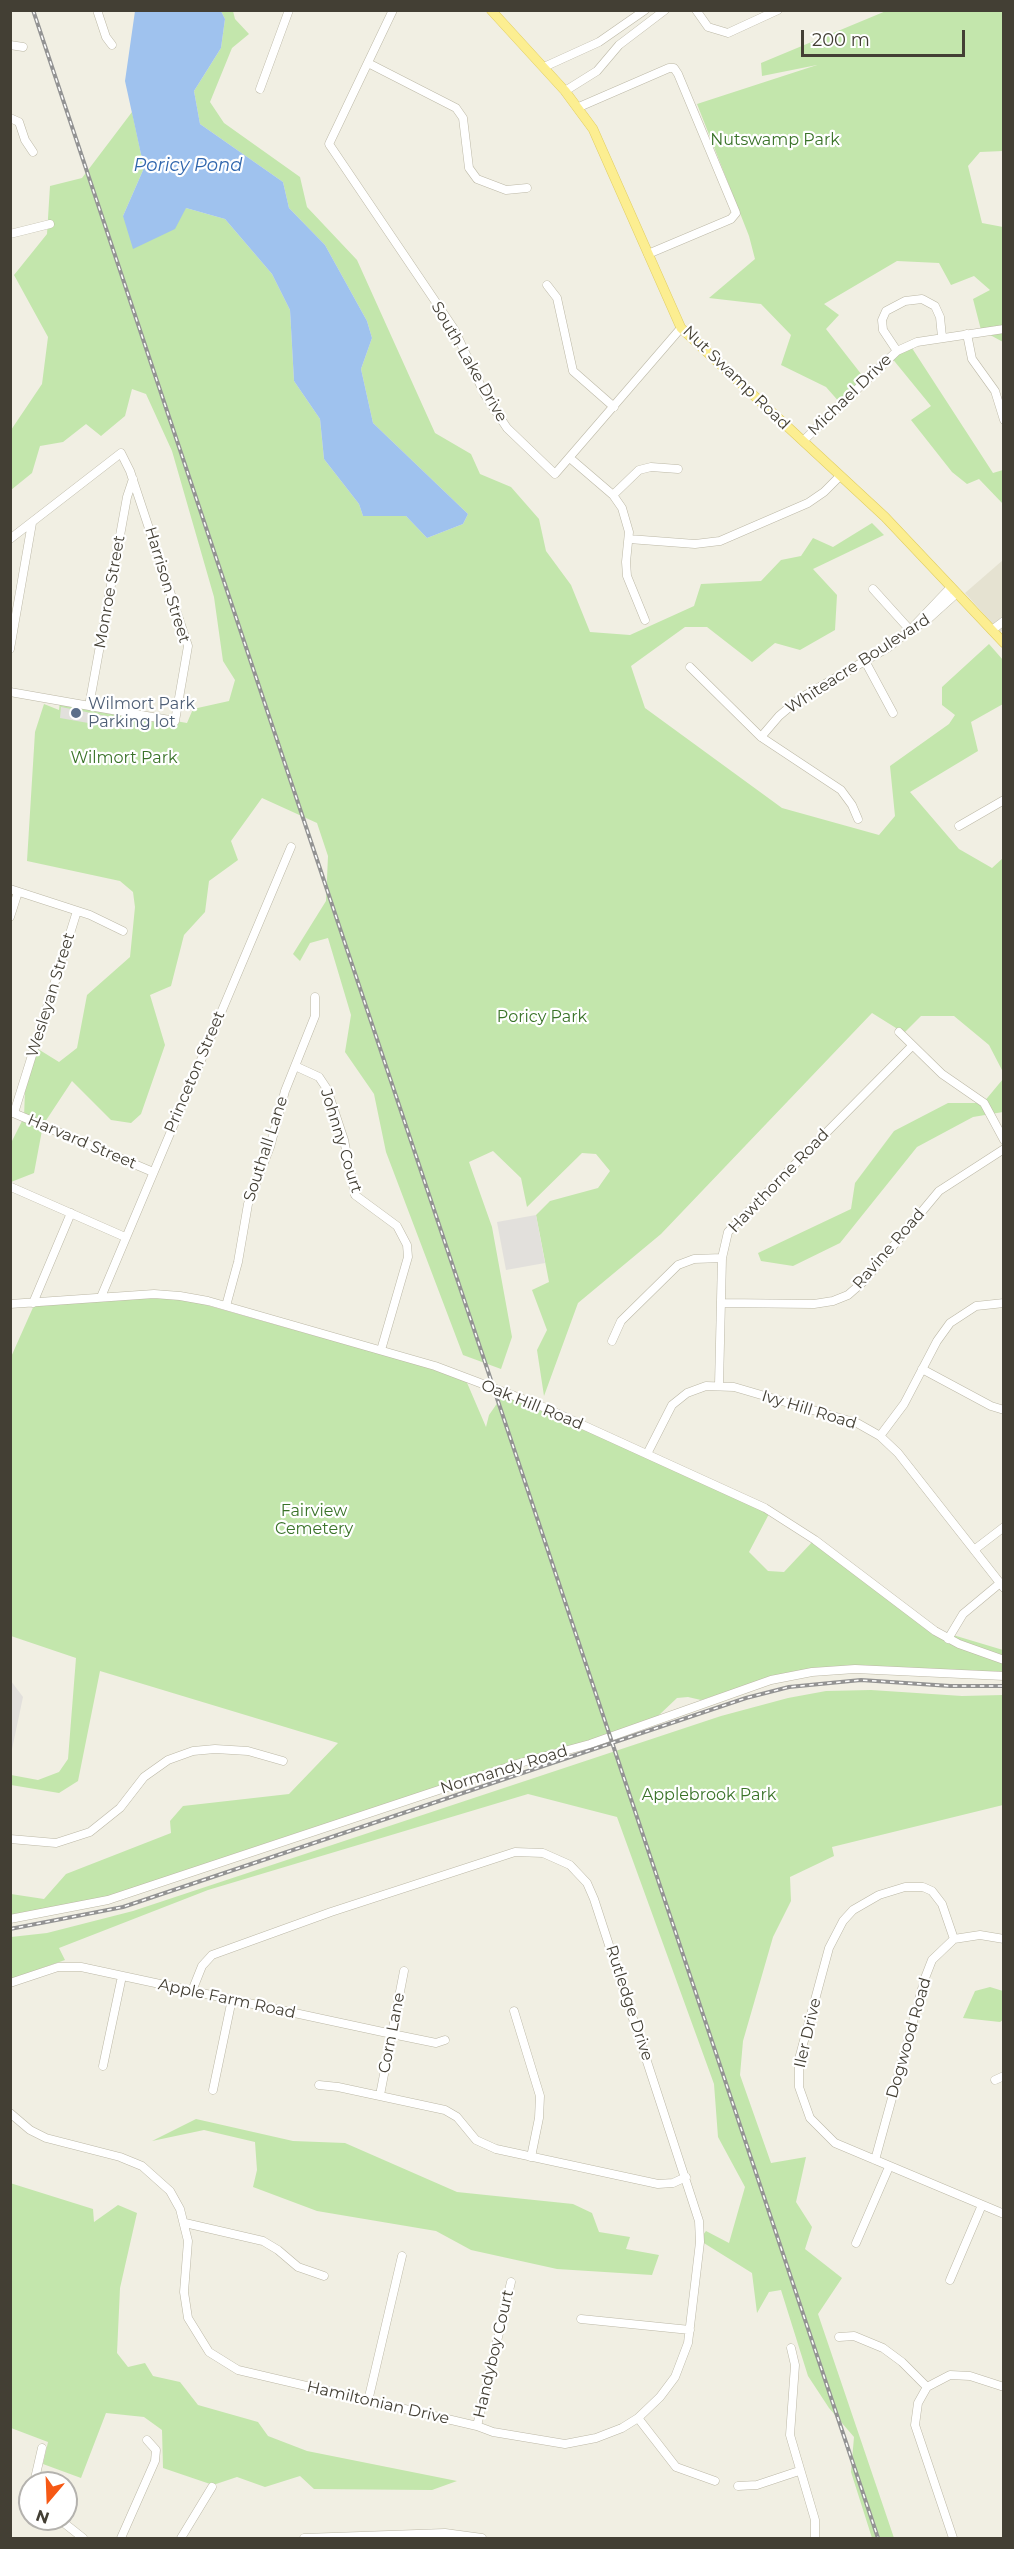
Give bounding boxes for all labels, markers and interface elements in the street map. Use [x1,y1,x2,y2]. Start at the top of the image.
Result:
scale bar [804,18,968,56]
text: 200 m [812,29,870,51]
park label: Nutswamp Park [710,130,840,150]
water label: Poricy Pond [134,155,242,177]
street label: South Lake Drive [427,298,511,426]
street label: Nut Swamp Road [679,322,793,434]
street label: Michael Drive [804,350,896,440]
street label: Harrison Street [140,525,194,645]
street label: Monroe Street [91,534,129,650]
street label: Whiteacre Boulevard [782,610,934,718]
place label: Wilmort Park Parking lot [88,694,195,732]
marker: Wilmort Park Parking lot [69,706,83,720]
park label: Wilmort Park [70,748,178,768]
street label: Wesleyan Street [23,930,79,1060]
park label: Poricy Park [497,1007,587,1027]
street label: Princeton Street [161,1008,229,1136]
street label: Johnny Court [316,1087,366,1195]
street label: Southall Lane [240,1094,292,1204]
street label: Harvard Street [25,1110,139,1174]
street label: Hawthorne Road [725,1125,833,1237]
street label: Ravine Road [849,1205,929,1293]
street label: Oak Hill Road [478,1376,586,1434]
street label: Ivy Hill Road [759,1386,859,1434]
park label: Fairview Cemetery [275,1501,353,1539]
street label: Normandy Road [438,1742,570,1798]
park label: Applebrook Park [642,1785,776,1805]
street label: Rutledge Drive [601,1943,657,2063]
street label: Apple Farm Road [157,1975,297,2023]
street label: Dogwood Road [883,1975,935,2101]
street label: Corn Lane [375,1991,409,2075]
street label: Iler Drive [791,1996,825,2070]
street label: Handyboy Court [470,2288,518,2420]
street label: Hamiltonian Drive [305,2377,451,2429]
north arrow [18,2471,78,2531]
text: N [33,2506,52,2528]

